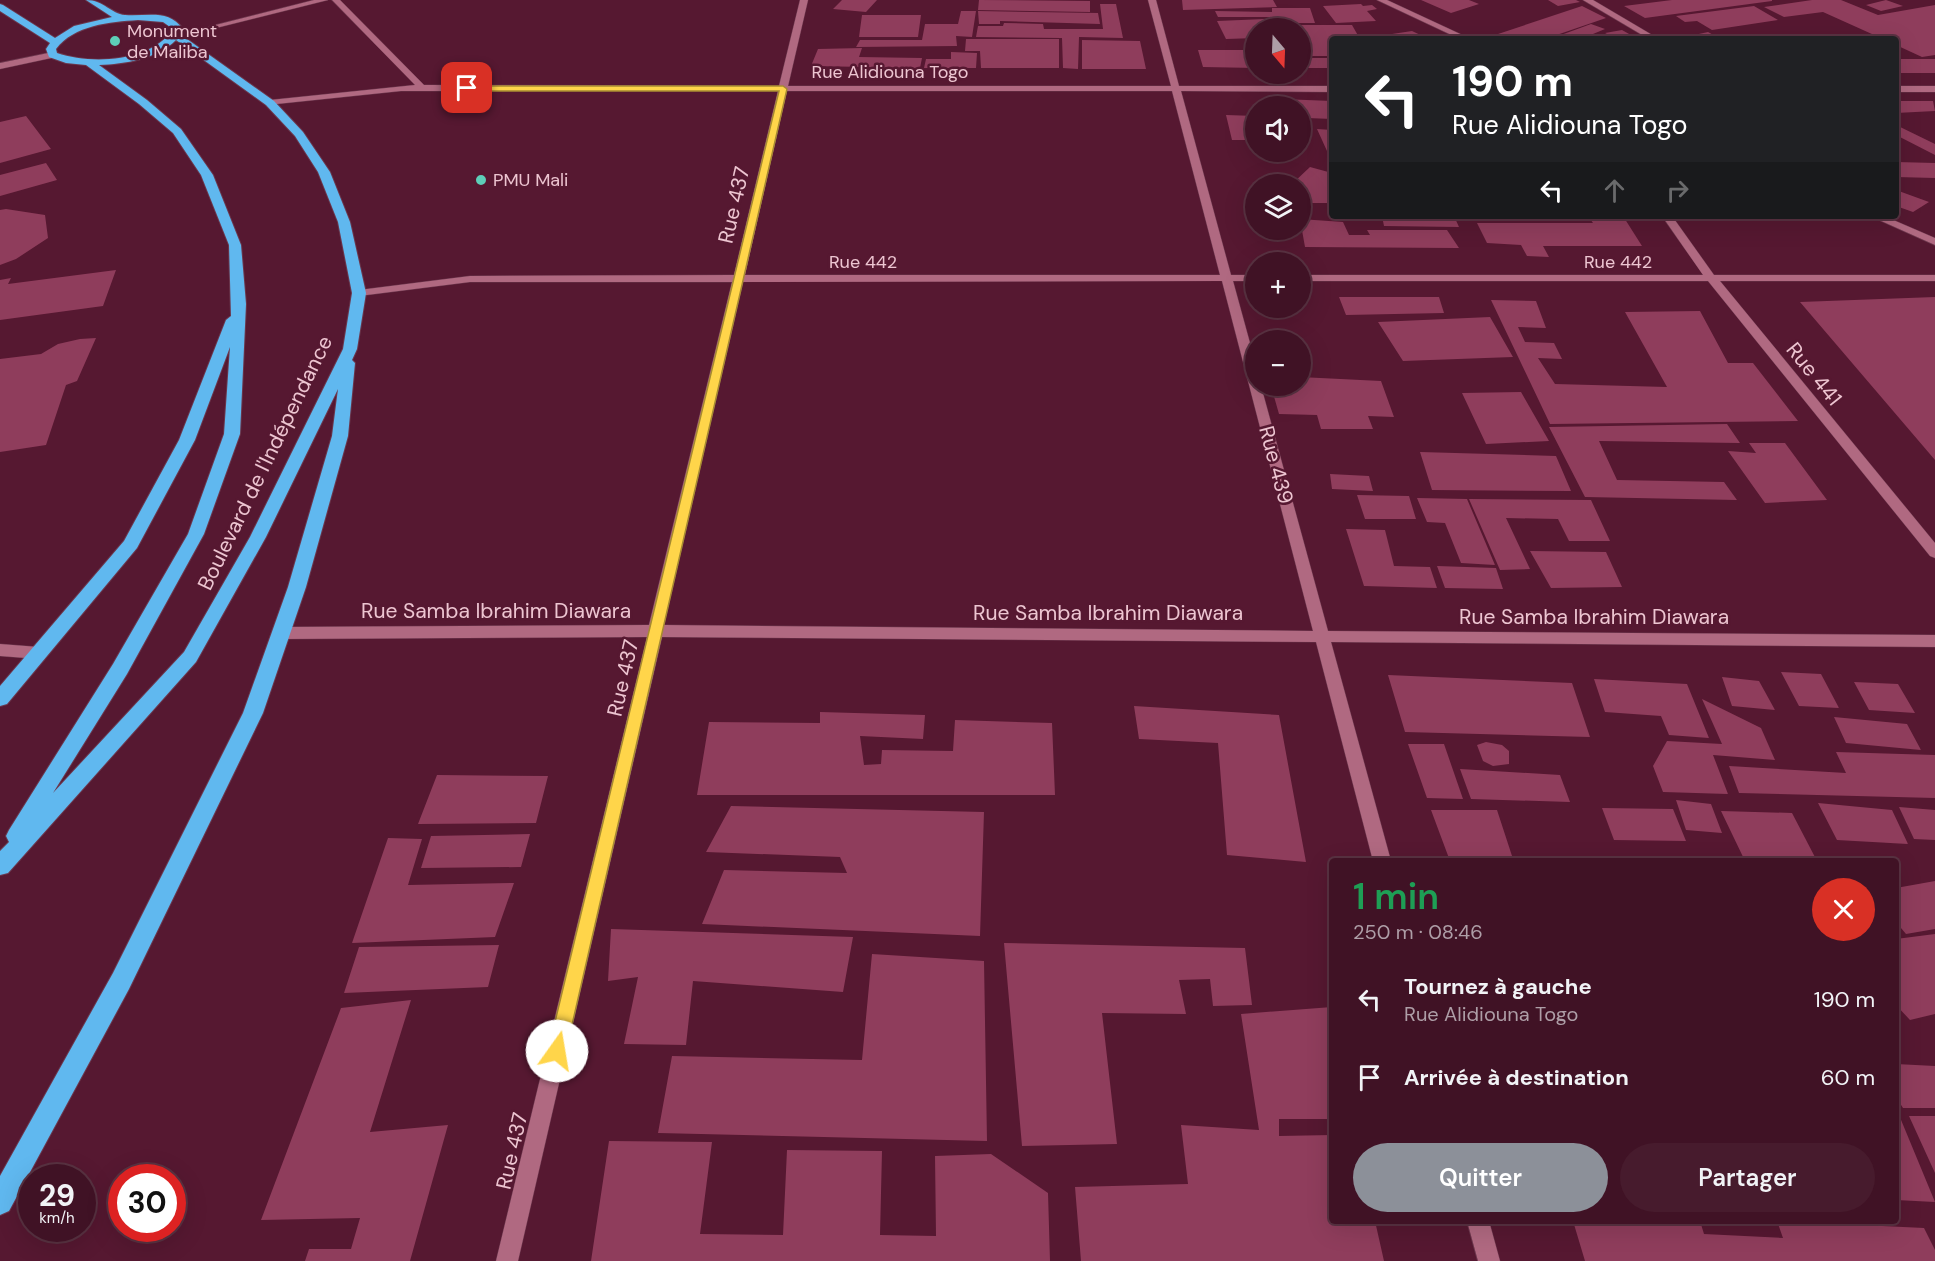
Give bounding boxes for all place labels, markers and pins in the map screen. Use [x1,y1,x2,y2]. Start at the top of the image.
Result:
place label: Monument de Maliba [127,19,217,64]
marker: Monument de Maliba [108,34,122,48]
pin [441,62,492,113]
place label: PMU Mali [493,168,568,192]
marker: PMU Mali [474,173,488,187]

